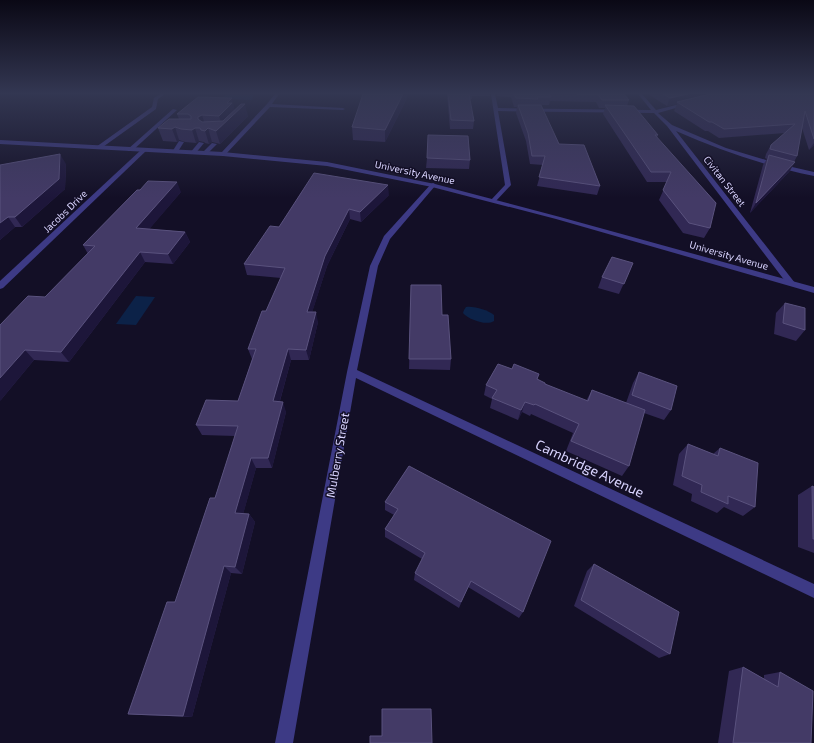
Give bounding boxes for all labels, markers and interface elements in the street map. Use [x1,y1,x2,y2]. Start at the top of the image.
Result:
street label: Civitan Street [701,153,749,209]
street label: University Avenue [374,158,456,186]
street label: Jacobs Drive [41,187,89,235]
street label: University Avenue [688,238,770,272]
street label: Mulberry Street [323,411,351,499]
street label: Cambridge Avenue [533,435,647,501]

